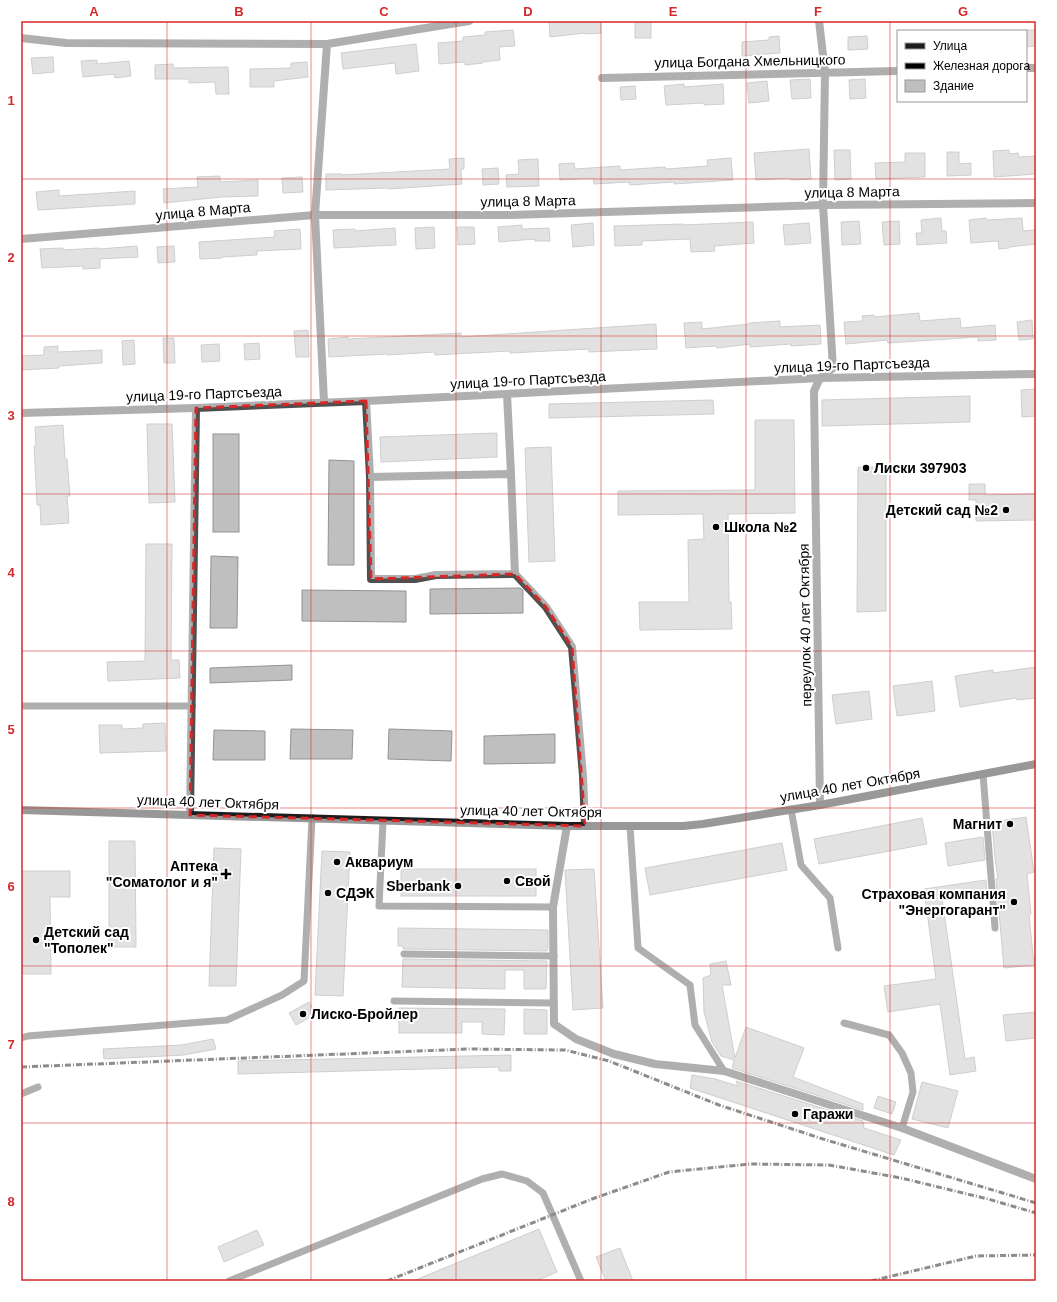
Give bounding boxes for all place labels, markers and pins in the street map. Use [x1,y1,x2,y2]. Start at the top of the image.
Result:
place label: Лиски 397903 [874,460,967,476]
marker: Лиски 397903 [861,463,871,473]
place label: Детский сад №2 [886,502,998,518]
marker: Детский сад №2 [1001,505,1011,515]
place label: Школа №2 [724,519,797,535]
marker: Школа №2 [711,522,721,532]
place label: Магнит [953,816,1002,832]
marker: Магнит [1005,819,1015,829]
place label: Аквариум [345,854,413,870]
marker: Аквариум [332,857,342,867]
place label: Аптека "Соматолог и я" [106,858,218,890]
marker: Аптека "Соматолог и я" [221,869,231,879]
place label: Свой [515,873,551,889]
marker: Свой [502,876,512,886]
place label: Sberbank [386,878,450,894]
marker: Sberbank [453,881,463,891]
place label: СДЭК [336,885,375,901]
place label: Страховая компания "Энергогарант" [861,886,1006,918]
marker: СДЭК [323,888,333,898]
marker: Страховая компания "Энергогарант" [1009,897,1019,907]
place label: Детский сад "Тополек" [44,924,129,956]
marker: Детский сад "Тополек" [31,935,41,945]
place label: Лиско-Бройлер [311,1006,418,1022]
marker: Лиско-Бройлер [298,1009,308,1019]
place label: Гаражи [803,1106,853,1122]
marker: Гаражи [790,1109,800,1119]

